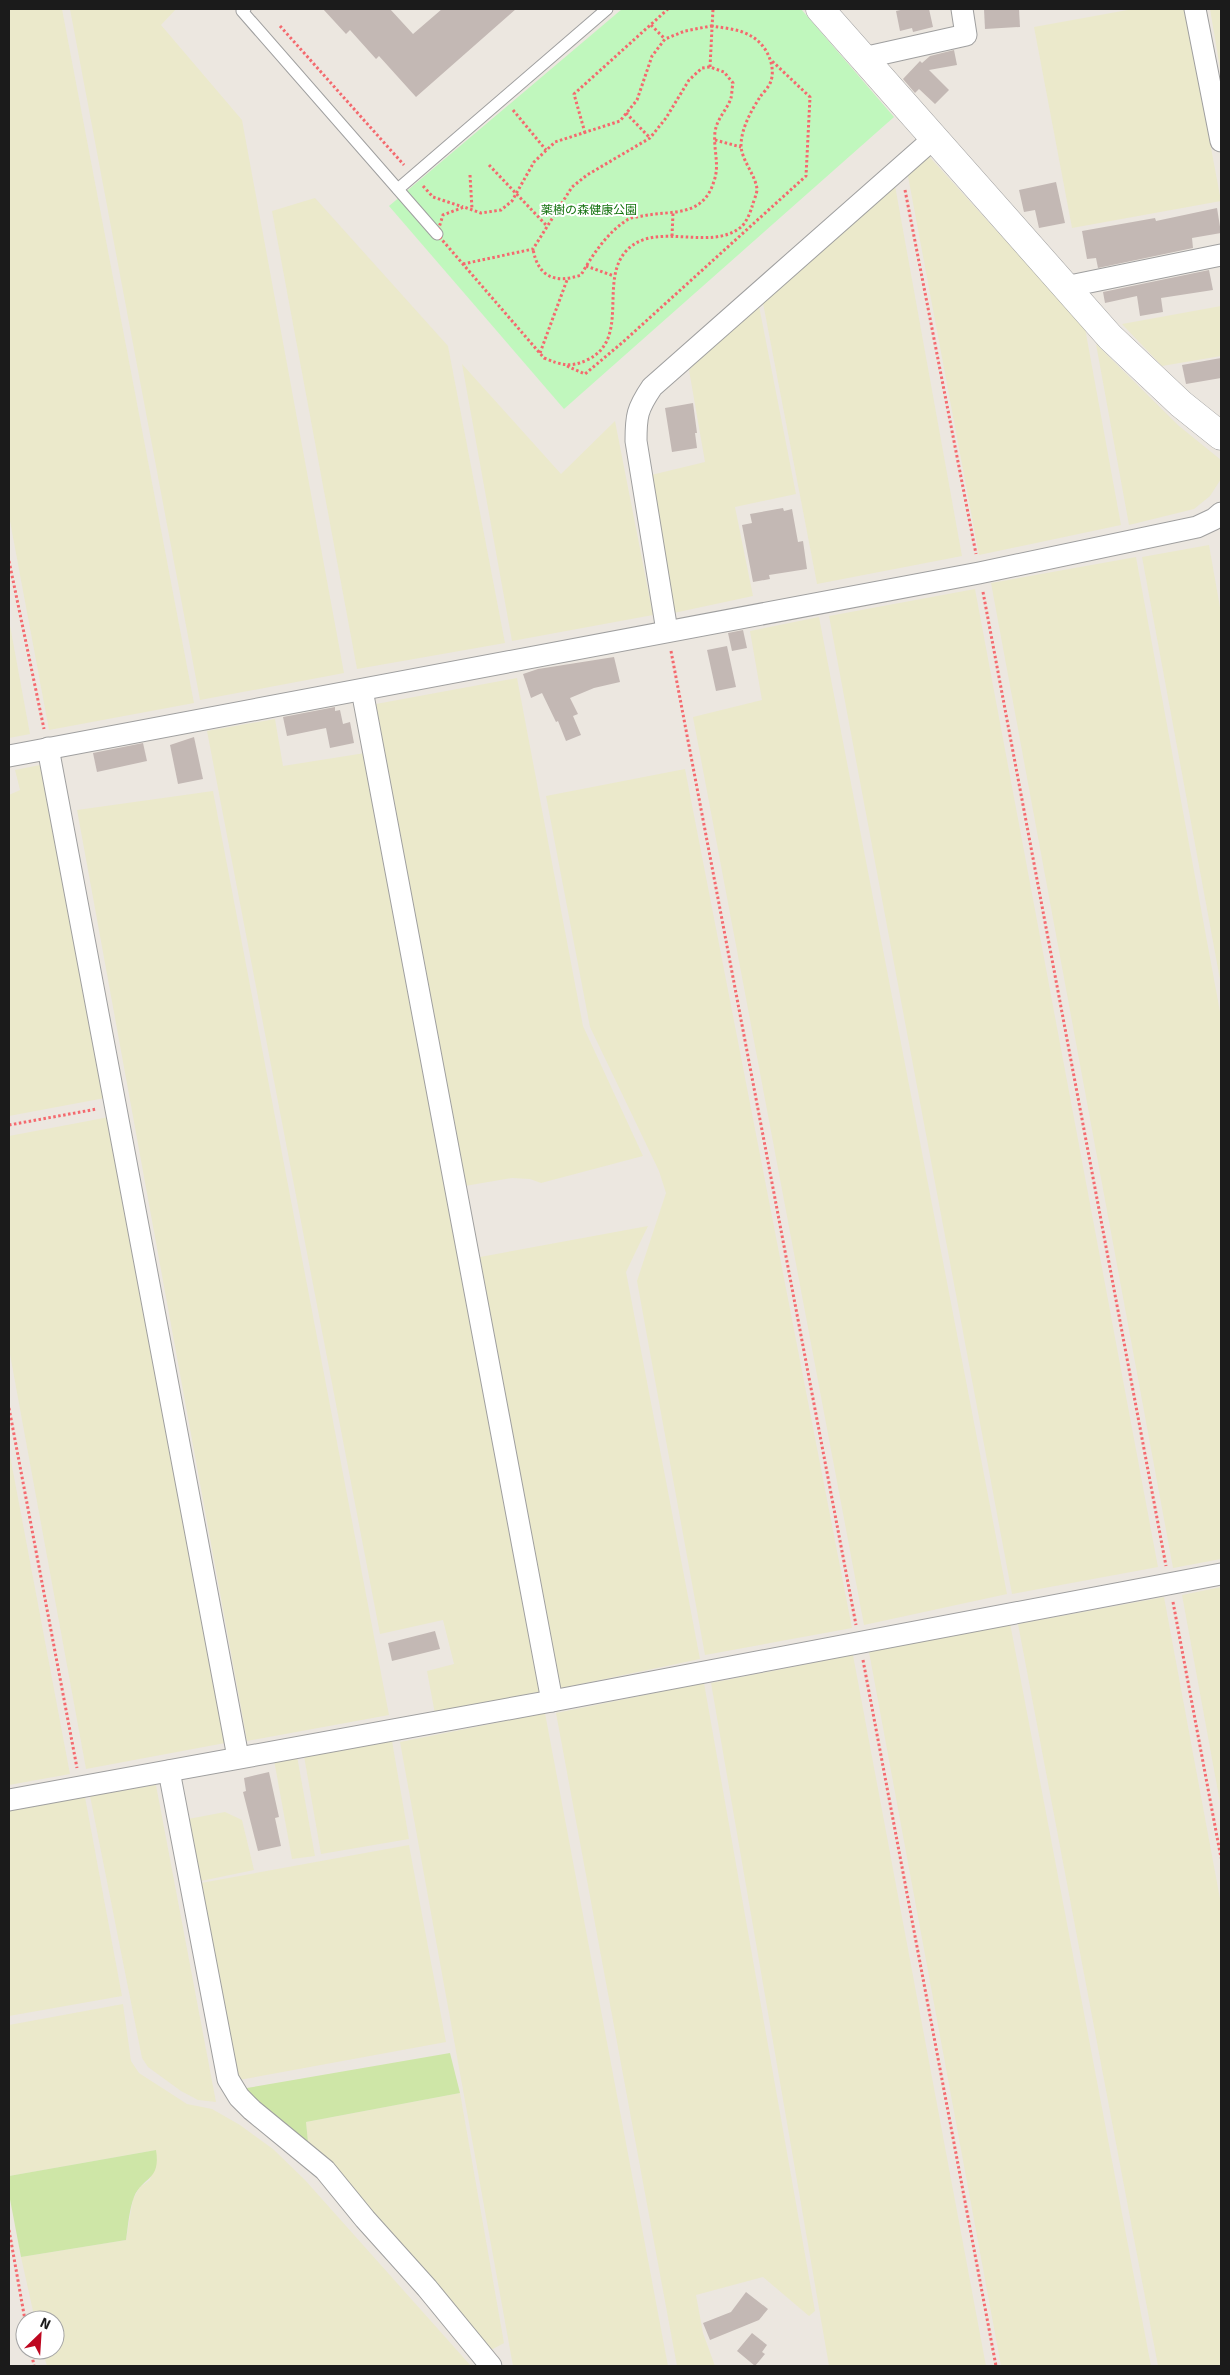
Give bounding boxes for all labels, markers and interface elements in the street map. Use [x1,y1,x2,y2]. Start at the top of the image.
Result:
park label: 薬樹の森健康公園 [541,203,637,218]
north arrow [15,2310,65,2360]
text: N [37,2314,53,2333]

